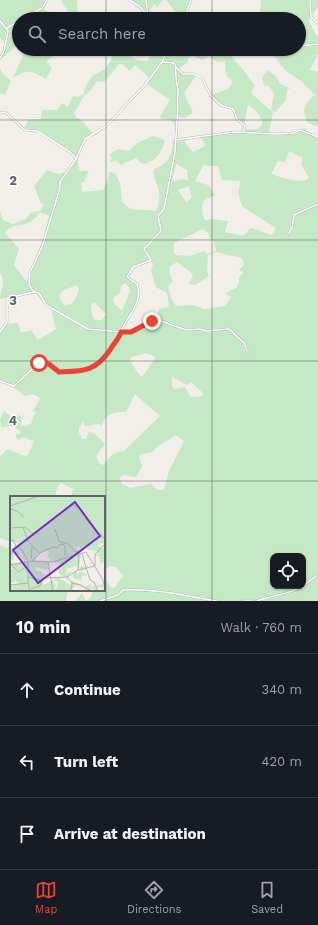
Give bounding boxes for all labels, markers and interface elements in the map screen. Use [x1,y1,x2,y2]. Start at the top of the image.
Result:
search box [12,12,306,56]
icon: search [26,23,48,45]
text: Search here [58,25,146,43]
text: 2 [9,173,17,188]
text: 3 [9,293,17,308]
route end [143,312,161,330]
route start [30,354,48,372]
text: 4 [9,413,18,428]
inset map [10,496,105,591]
map controls [270,553,306,589]
button: locate [270,553,306,589]
text: 10 min [16,617,71,637]
text: Walk · 760 m [220,620,302,635]
icon: ahead [16,679,38,701]
text: Continue [54,681,121,699]
text: 340 m [262,682,302,697]
icon: left [16,751,38,773]
text: Turn left [54,753,118,771]
text: 420 m [262,754,302,769]
icon: arrive [16,823,38,845]
text: Arrive at destination [54,825,206,843]
tab: Map [35,879,57,916]
tab: Directions [127,879,181,916]
tab: Saved [251,879,283,916]

